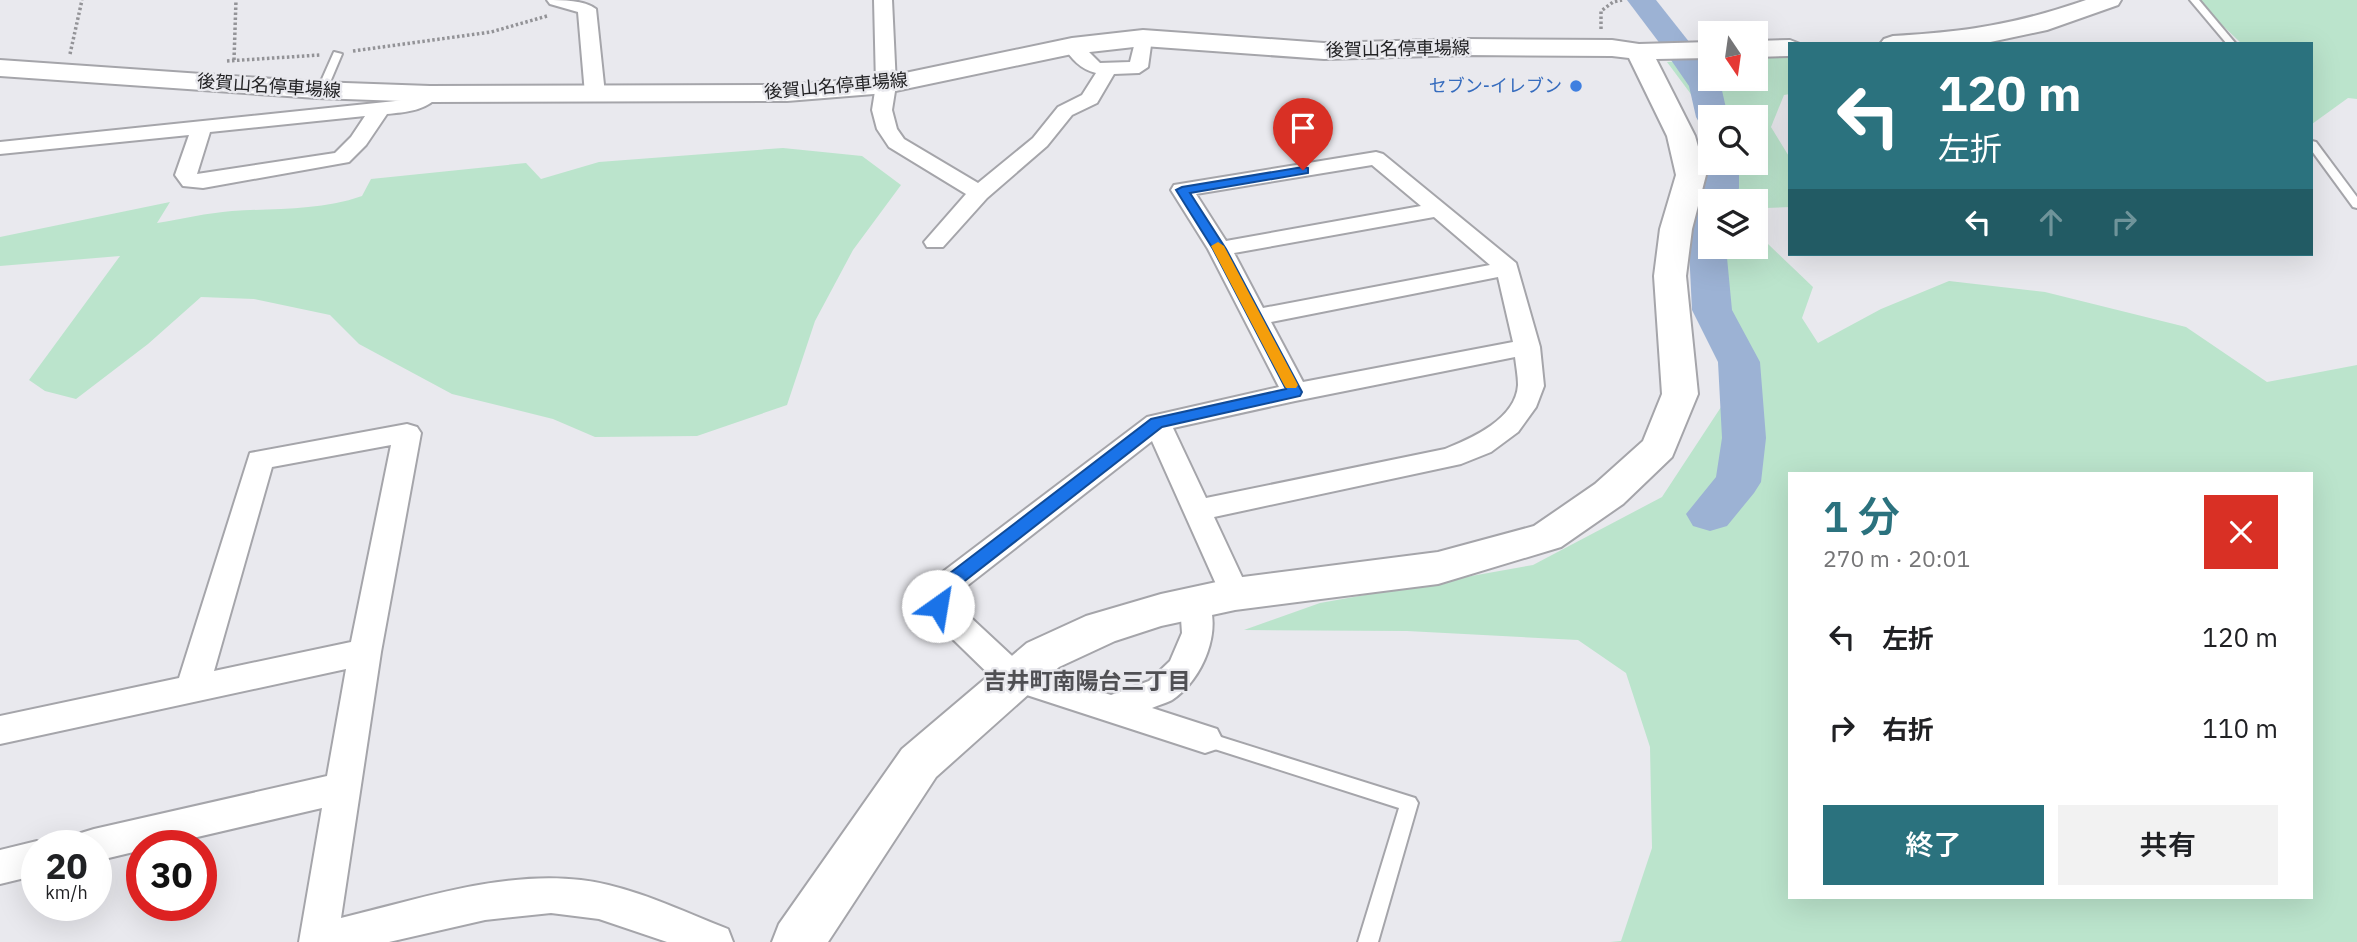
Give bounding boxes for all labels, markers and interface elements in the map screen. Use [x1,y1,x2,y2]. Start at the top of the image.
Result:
north arrow [1698,21,1768,91]
map controls [1698,21,1768,259]
street label: 後賀山名停車場線 [1326,36,1470,61]
text: 120 m [1938,61,2082,124]
street label: 後賀山名停車場線 [763,68,909,103]
street label: 後賀山名停車場線 [196,69,342,102]
icon: left [1823,70,1914,161]
place label: セブン-イレブン [1429,74,1562,97]
marker: セブン-イレブン [1568,78,1584,94]
pin [1273,98,1333,170]
button: search [1698,105,1768,175]
icon: arrive [1284,109,1322,147]
text: 左折 [1938,127,2002,169]
button: layers [1698,189,1768,259]
icon: left [1959,203,1997,241]
icon: ahead [2032,203,2070,241]
icon: right [2105,203,2143,241]
text: 1 分 [1823,489,1900,544]
button: close [2204,495,2278,569]
text: 270 m · 20:01 [1823,543,1970,573]
position arrow [901,569,975,643]
icon: left [1823,618,1861,656]
text: 120 m [2202,620,2278,654]
text: 左折 [1882,621,1934,655]
district label: 吉井町南陽台三丁目 [984,665,1191,695]
icon: right [1823,709,1861,747]
text: 110 m [2202,711,2278,745]
text: 右折 [1882,712,1934,746]
button: 終了 [1823,805,2044,885]
button: 共有 [2058,805,2278,885]
speed limit sign: 30 [126,830,217,921]
text: 20 [45,843,88,889]
text: km/h [45,881,88,904]

